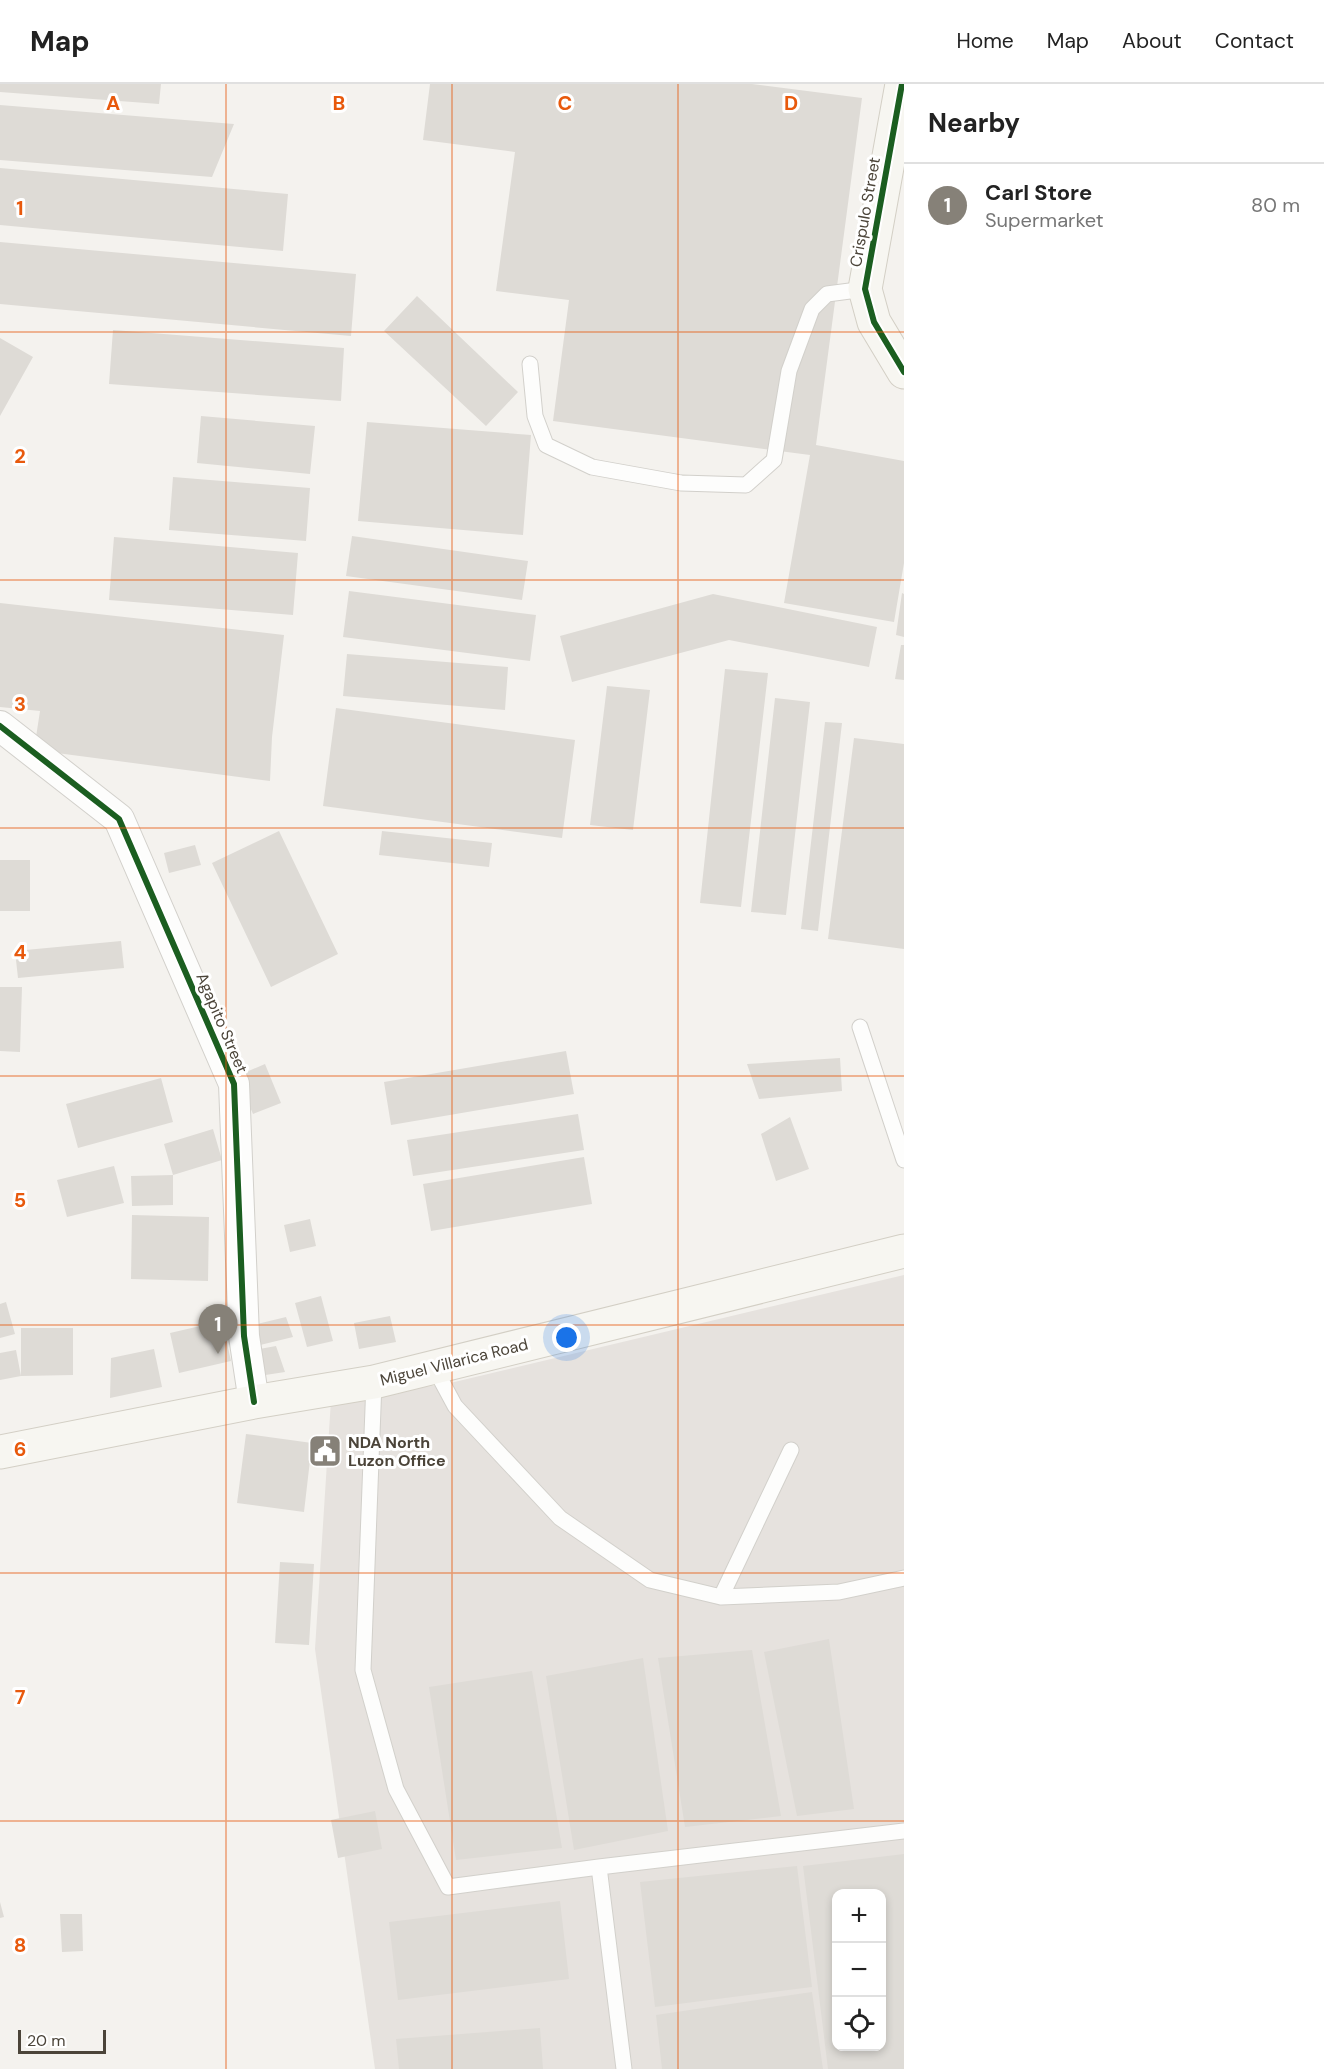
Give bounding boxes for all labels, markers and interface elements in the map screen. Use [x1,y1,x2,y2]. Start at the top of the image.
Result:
text: Map [30,23,90,60]
text: Home [956,27,1014,55]
text: Map [1047,27,1089,55]
text: About [1122,27,1182,55]
text: Contact [1215,27,1294,55]
text: A [106,90,120,116]
text: B [333,90,345,116]
text: C [558,90,572,116]
text: D [784,90,798,116]
text: Nearby [928,106,1020,140]
street label: Crispulo Street [845,155,885,269]
text: Carl Store [985,178,1092,207]
text: 1 [944,192,951,218]
text: 80 m [1251,192,1300,218]
text: 1 [16,195,24,221]
text: Supermarket [985,207,1104,233]
text: 2 [14,443,26,469]
text: 3 [14,691,26,717]
text: 4 [14,939,27,965]
street label: Agapito Street [191,970,253,1076]
text: 5 [14,1187,26,1213]
pin: 1 [198,1304,238,1354]
your location [552,1323,581,1352]
street label: Miguel Villarica Road [378,1333,530,1391]
place label: NDA North Luzon Office [348,1432,446,1471]
public building icon: NDA North Luzon Office [307,1433,343,1469]
text: 6 [14,1436,26,1462]
text: 7 [15,1684,26,1710]
map controls [832,1889,886,2051]
button: + [832,1889,886,1943]
text: 8 [14,1932,26,1958]
button: − [832,1943,886,1997]
button: locate [832,1997,886,2051]
scale bar [18,2027,106,2054]
text: 20 m [27,2030,66,2051]

